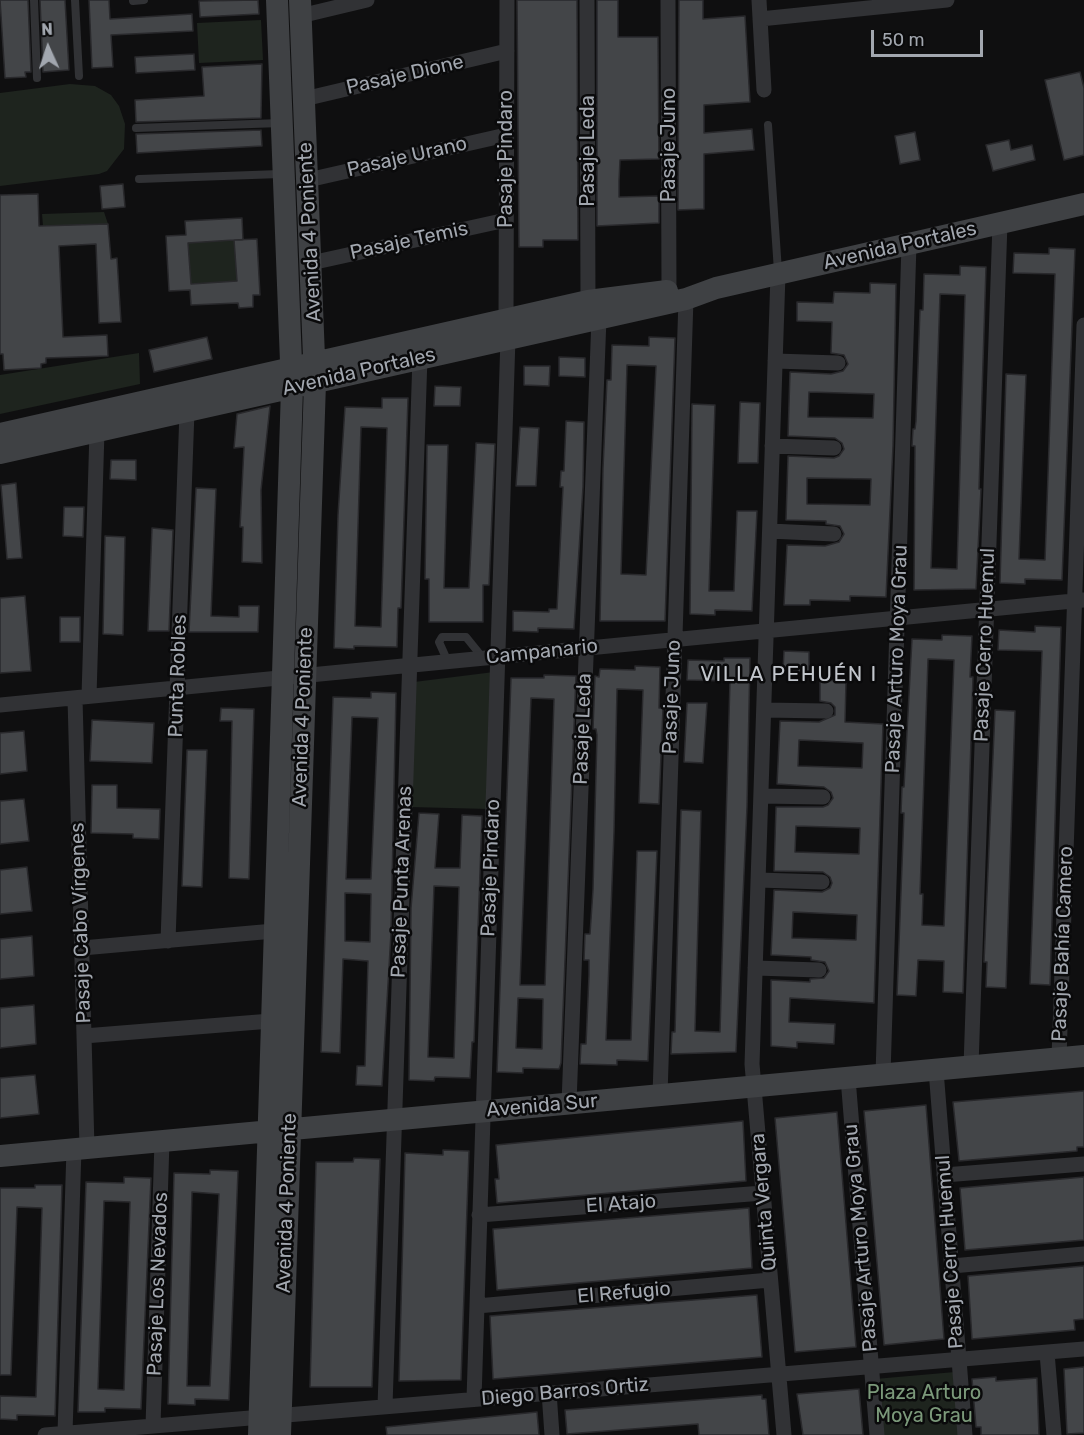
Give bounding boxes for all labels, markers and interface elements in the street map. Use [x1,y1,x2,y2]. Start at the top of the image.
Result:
north arrow [18,18,78,78]
scale bar [874,18,986,56]
text: N [41,20,53,39]
text: 50 m [882,29,925,51]
street label: Pasaje Dione [344,50,466,100]
street label: Pasaje Juno [657,88,681,202]
street label: Pasaje Pindaro [494,90,518,228]
street label: Pasaje Leda [576,95,600,207]
street label: Pasaje Urano [345,132,469,182]
street label: Avenida 4 Poniente [293,141,327,323]
street label: Pasaje Temis [348,217,470,265]
street label: Avenida Portales [821,217,979,275]
street label: Avenida Portales [280,343,438,401]
street label: Pasaje Arturo Moya Grau [881,544,913,774]
street label: Pasaje Cerro Huemul [970,547,1000,743]
street label: Punta Robles [164,614,192,738]
street label: Avenida 4 Poniente [288,627,318,807]
street label: Campanario [485,634,599,670]
street label: Pasaje Juno [658,639,686,755]
district label: VILLA PEHUÉN I [700,662,878,688]
street label: Pasaje Leda [569,673,597,785]
street label: Pasaje Punta Arenas [387,785,417,979]
street label: Pasaje Pindaro [477,799,505,937]
street label: Pasaje Cabo Vírgenes [66,822,96,1024]
street label: Pasaje Bahía Camero [1048,846,1078,1042]
street label: Avenida Sur [485,1089,599,1123]
street label: Avenida 4 Poniente [272,1113,302,1293]
street label: Pasaje Arturo Moya Grau [839,1123,883,1353]
street label: Quinta Vergara [746,1132,782,1272]
street label: Pasaje Cerro Huemul [931,1154,969,1350]
street label: El Atajo [585,1190,657,1218]
street label: Pasaje Los Nevados [143,1192,173,1376]
street label: El Refugio [576,1277,672,1309]
street label: Diego Barros Ortiz [480,1373,650,1411]
park label: Plaza Arturo Moya Grau [867,1381,981,1428]

